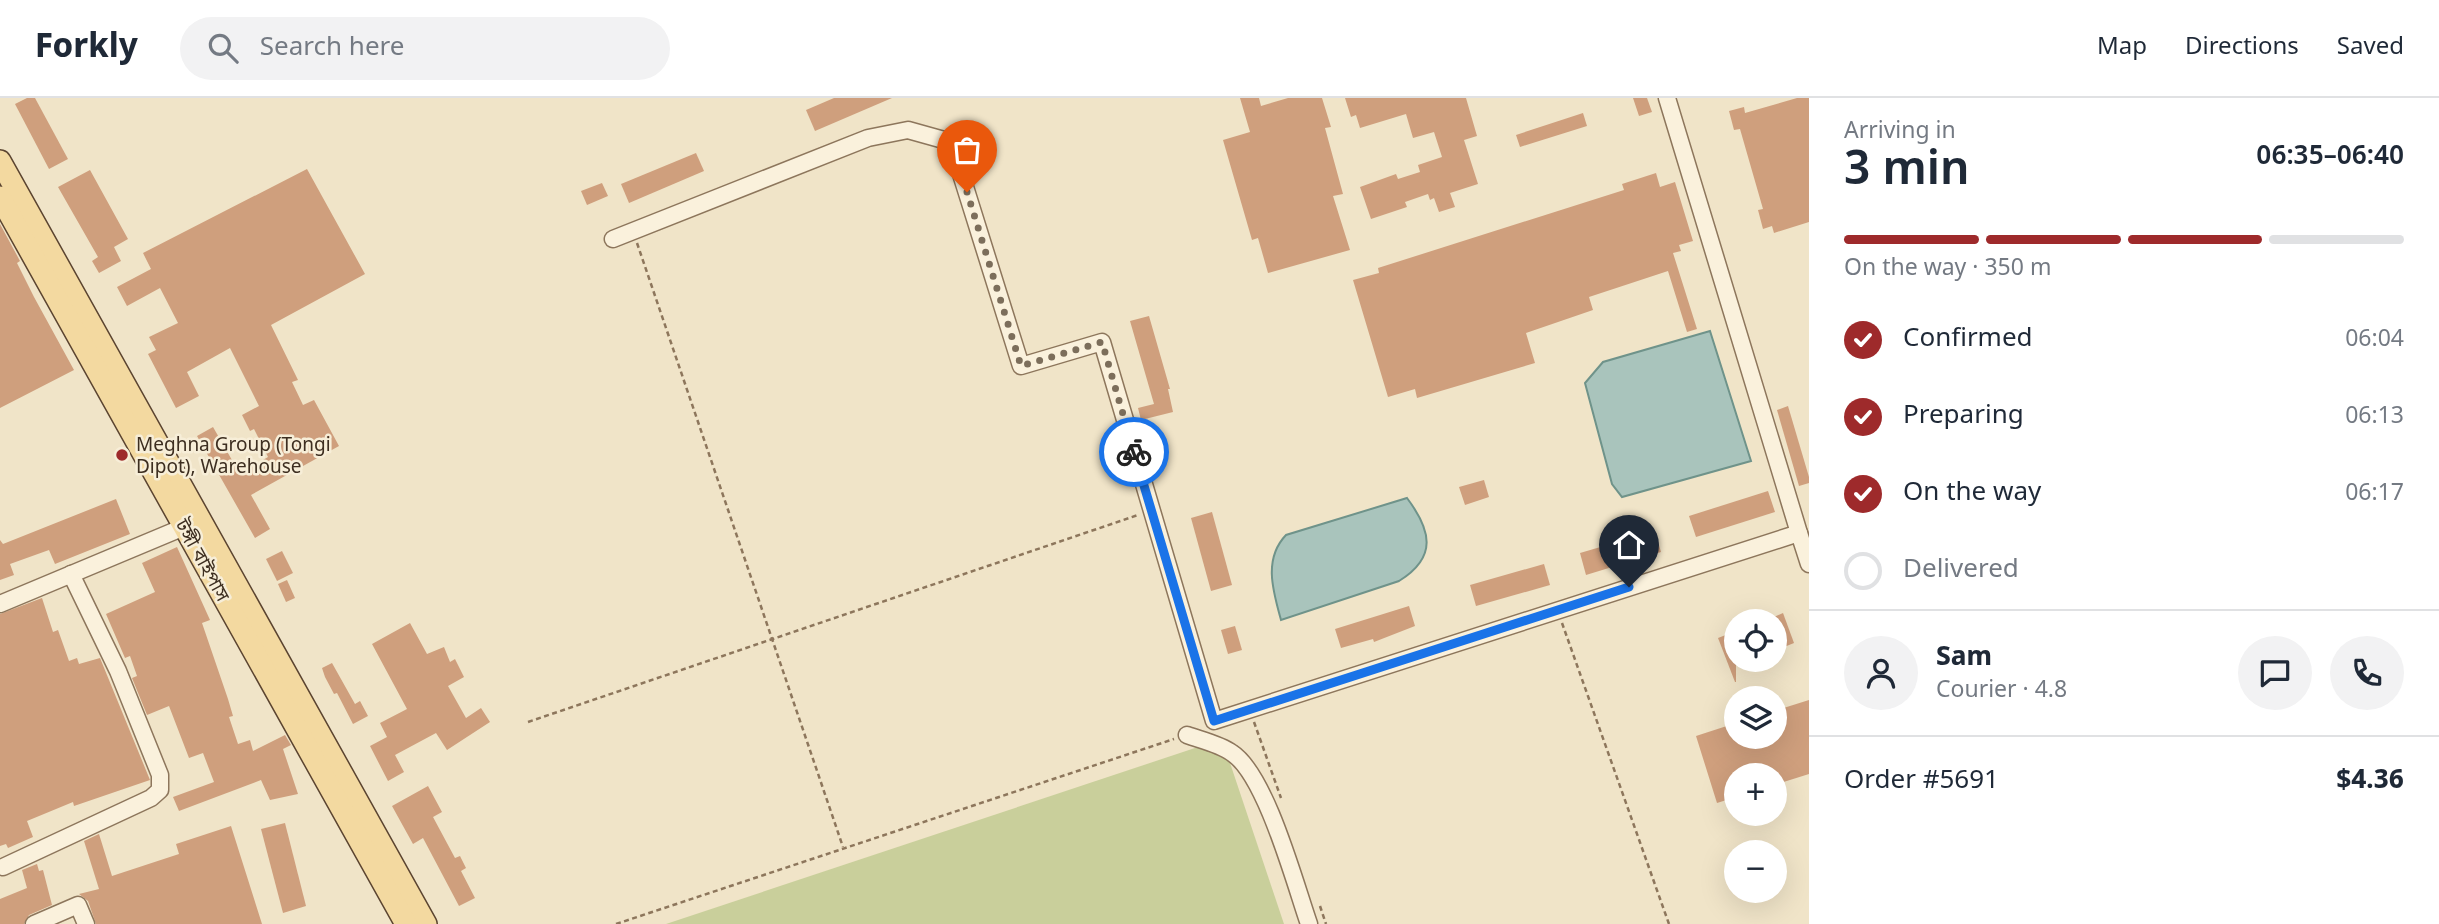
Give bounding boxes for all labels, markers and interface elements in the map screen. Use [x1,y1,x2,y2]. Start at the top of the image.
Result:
search box [180,17,670,80]
text: Forkly [35,27,138,70]
icon: search [204,29,242,67]
text: Search here [260,31,404,66]
text: Map [2097,32,2147,64]
text: Directions [2185,32,2299,64]
text: Saved [2337,32,2404,64]
text: Arriving in [1844,117,1956,147]
pin [937,120,997,192]
icon: bag [948,131,986,169]
text: 06:35–06:40 [2256,140,2404,175]
text: 3 min [1844,142,1970,203]
text: On the way · 350 m [1844,254,2051,284]
icon: check [1844,321,1882,359]
text: Confirmed [1903,322,2033,357]
text: 06:04 [2345,325,2404,355]
icon: check [1844,398,1882,436]
text: Preparing [1903,399,2024,434]
text: 06:13 [2345,402,2404,432]
courier [1099,417,1169,487]
icon: bike [1115,433,1153,471]
place label: Meghna Group (Tongi Dipot), Warehouse [136,434,331,481]
marker: Meghna Group (Tongi Dipot), Warehouse [114,447,130,463]
icon: check [1844,475,1882,513]
text: On the way [1903,476,2041,511]
text: 06:17 [2345,479,2404,509]
street label: টঙ্গী বাইপাস [167,514,235,608]
pin [1599,515,1659,587]
icon: home [1610,526,1648,564]
text: Delivered [1903,553,2019,588]
map controls [1724,609,1787,903]
button: locate [1724,609,1787,672]
button: person [1844,636,1918,710]
button: chat [2238,636,2312,710]
button: phone [2330,636,2404,710]
text: Sam [1936,641,1992,676]
text: Courier · 4.8 [1936,676,2067,706]
button: layers [1724,686,1787,749]
button: + [1724,763,1787,826]
text: Order #5691 [1844,764,1999,799]
text: $4.36 [2336,764,2404,799]
button: − [1724,840,1787,903]

